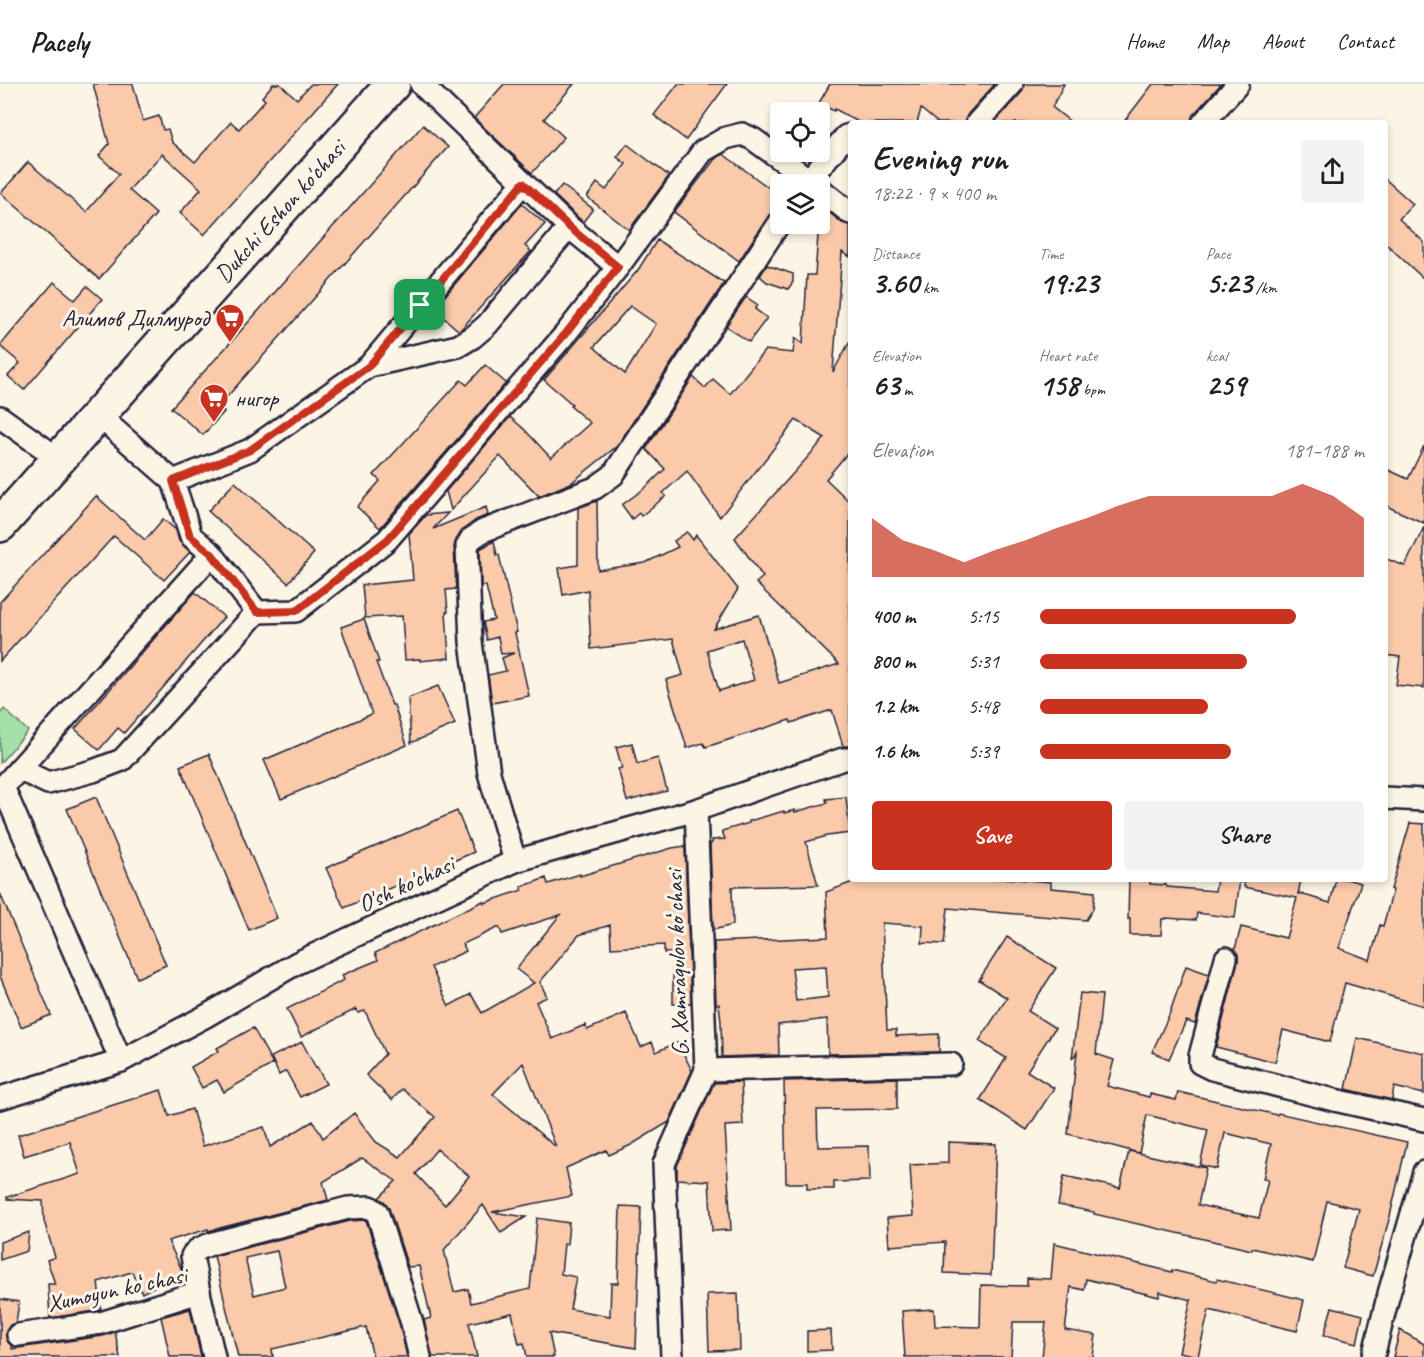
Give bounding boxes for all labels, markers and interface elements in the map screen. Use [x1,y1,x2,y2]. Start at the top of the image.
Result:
text: Pacely [30,24,89,59]
text: Home [1126,28,1164,54]
text: Map [1197,28,1229,54]
text: About [1262,28,1304,54]
text: Contact [1337,28,1394,54]
map controls [770,102,830,234]
button: locate [770,102,830,162]
street label: Dukchi Eshon ko'chasi [208,132,353,288]
text: Evening run [872,137,1007,179]
button: share [1301,140,1364,203]
button: layers [770,174,830,234]
text: 18:22 · 9 × 400 m [872,181,996,206]
text: Distance [872,244,920,264]
text: Time [1039,244,1063,264]
text: Pace [1206,244,1231,264]
text: 3.60 [872,264,919,302]
text: 19:23 [1039,264,1099,302]
text: 5:23 [1206,264,1252,302]
text: km [919,278,939,298]
text: /km [1252,278,1277,298]
pin [394,279,445,330]
icon: arrive [403,288,436,321]
supermarket icon: Алимов Дилмурод [214,302,246,344]
place label: Алимов Дилмурод [62,303,212,333]
text: Elevation [872,346,921,366]
text: Heart rate [1039,346,1097,366]
text: kcal [1206,346,1227,366]
text: 63 [872,366,900,404]
text: 158 [1039,366,1079,404]
text: 259 [1206,366,1246,404]
text: m [900,380,912,400]
text: bpm [1079,380,1105,400]
supermarket icon: нигор [198,382,230,424]
place label: нигор [235,383,280,413]
text: Elevation [872,438,934,463]
text: 181–188 m [1285,438,1364,463]
text: 400 m [872,604,915,629]
text: 5:15 [968,604,999,629]
text: 800 m [872,649,915,674]
text: 5:31 [968,649,999,674]
text: 1.2 km [872,694,919,719]
text: 5:48 [968,694,999,719]
text: 1.6 km [872,739,919,764]
text: 5:39 [968,739,999,764]
button: Save [872,801,1112,870]
button: Share [1124,801,1364,870]
street label: O'sh ko'chasi [353,848,461,919]
street label: G. Xamraqulov koʻchasi [659,867,695,1057]
street label: Xumoyun koʻchasi [45,1259,192,1318]

